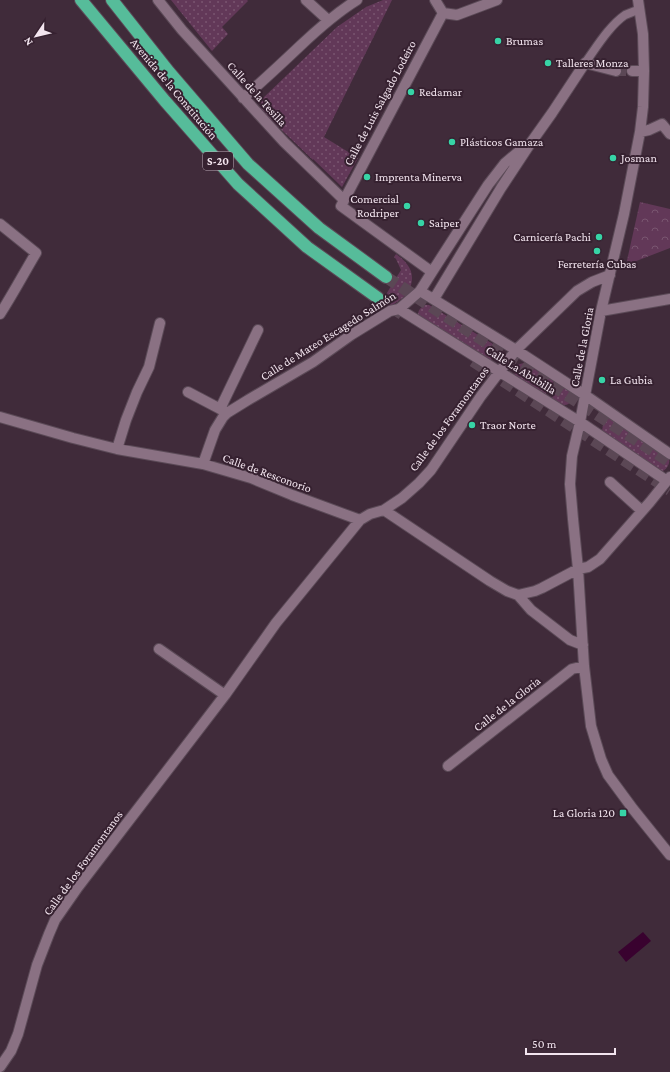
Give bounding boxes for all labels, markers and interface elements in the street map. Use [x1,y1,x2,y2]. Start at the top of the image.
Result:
north arrow [16,16,56,56]
place label: Brumas [506,34,543,48]
text: N [20,35,35,48]
street label: Avenida de la Constitución [128,36,221,143]
marker: Brumas [493,36,503,46]
street label: Calle de Luis Salgado Lodeiro [341,38,419,168]
place label: Talleres Monza [556,56,629,70]
marker: Talleres Monza [543,58,553,68]
street label: Calle de la Tesilla [224,59,290,130]
place label: Redamar [419,85,463,99]
marker: Redamar [406,87,416,97]
place label: Plásticos Gamaza [460,135,544,149]
marker: Plásticos Gamaza [447,137,457,147]
place label: Josman [620,151,657,165]
road number: S-20 [203,152,233,170]
marker: Josman [608,153,618,163]
place label: Imprenta Minerva [375,170,463,184]
marker: Imprenta Minerva [362,172,372,182]
place label: Comercial Rodriper [350,192,400,220]
marker: Comercial Rodriper [402,201,412,211]
place label: Saiper [429,216,460,230]
marker: Saiper [416,218,426,228]
place label: Carnicería Pachi [513,230,591,244]
marker: Carnicería Pachi [594,232,604,242]
marker: Ferretería Cubas [592,246,602,256]
place label: Ferretería Cubas [558,257,637,271]
street label: Calle de Mateo Escagedo Salmón [258,288,399,383]
street label: Calle de la Gloria [567,306,597,388]
street label: Calle La Abubilla [483,343,559,398]
street label: Calle de los Foramontanos [406,364,492,474]
place label: La Gubia [610,373,653,387]
marker: La Gubia [597,375,607,385]
place label: Traor Norte [480,418,536,432]
marker: Traor Norte [467,420,477,430]
street label: Calle de Resconorio [221,450,313,496]
street label: Calle de la Gloria [471,673,544,734]
place label: La Gloria 120 [553,806,615,820]
street label: Calle de los Foramontanos [40,808,126,918]
marker: La Gloria 120 [618,808,628,818]
scale bar [526,1030,615,1056]
text: 50 m [532,1037,557,1051]

